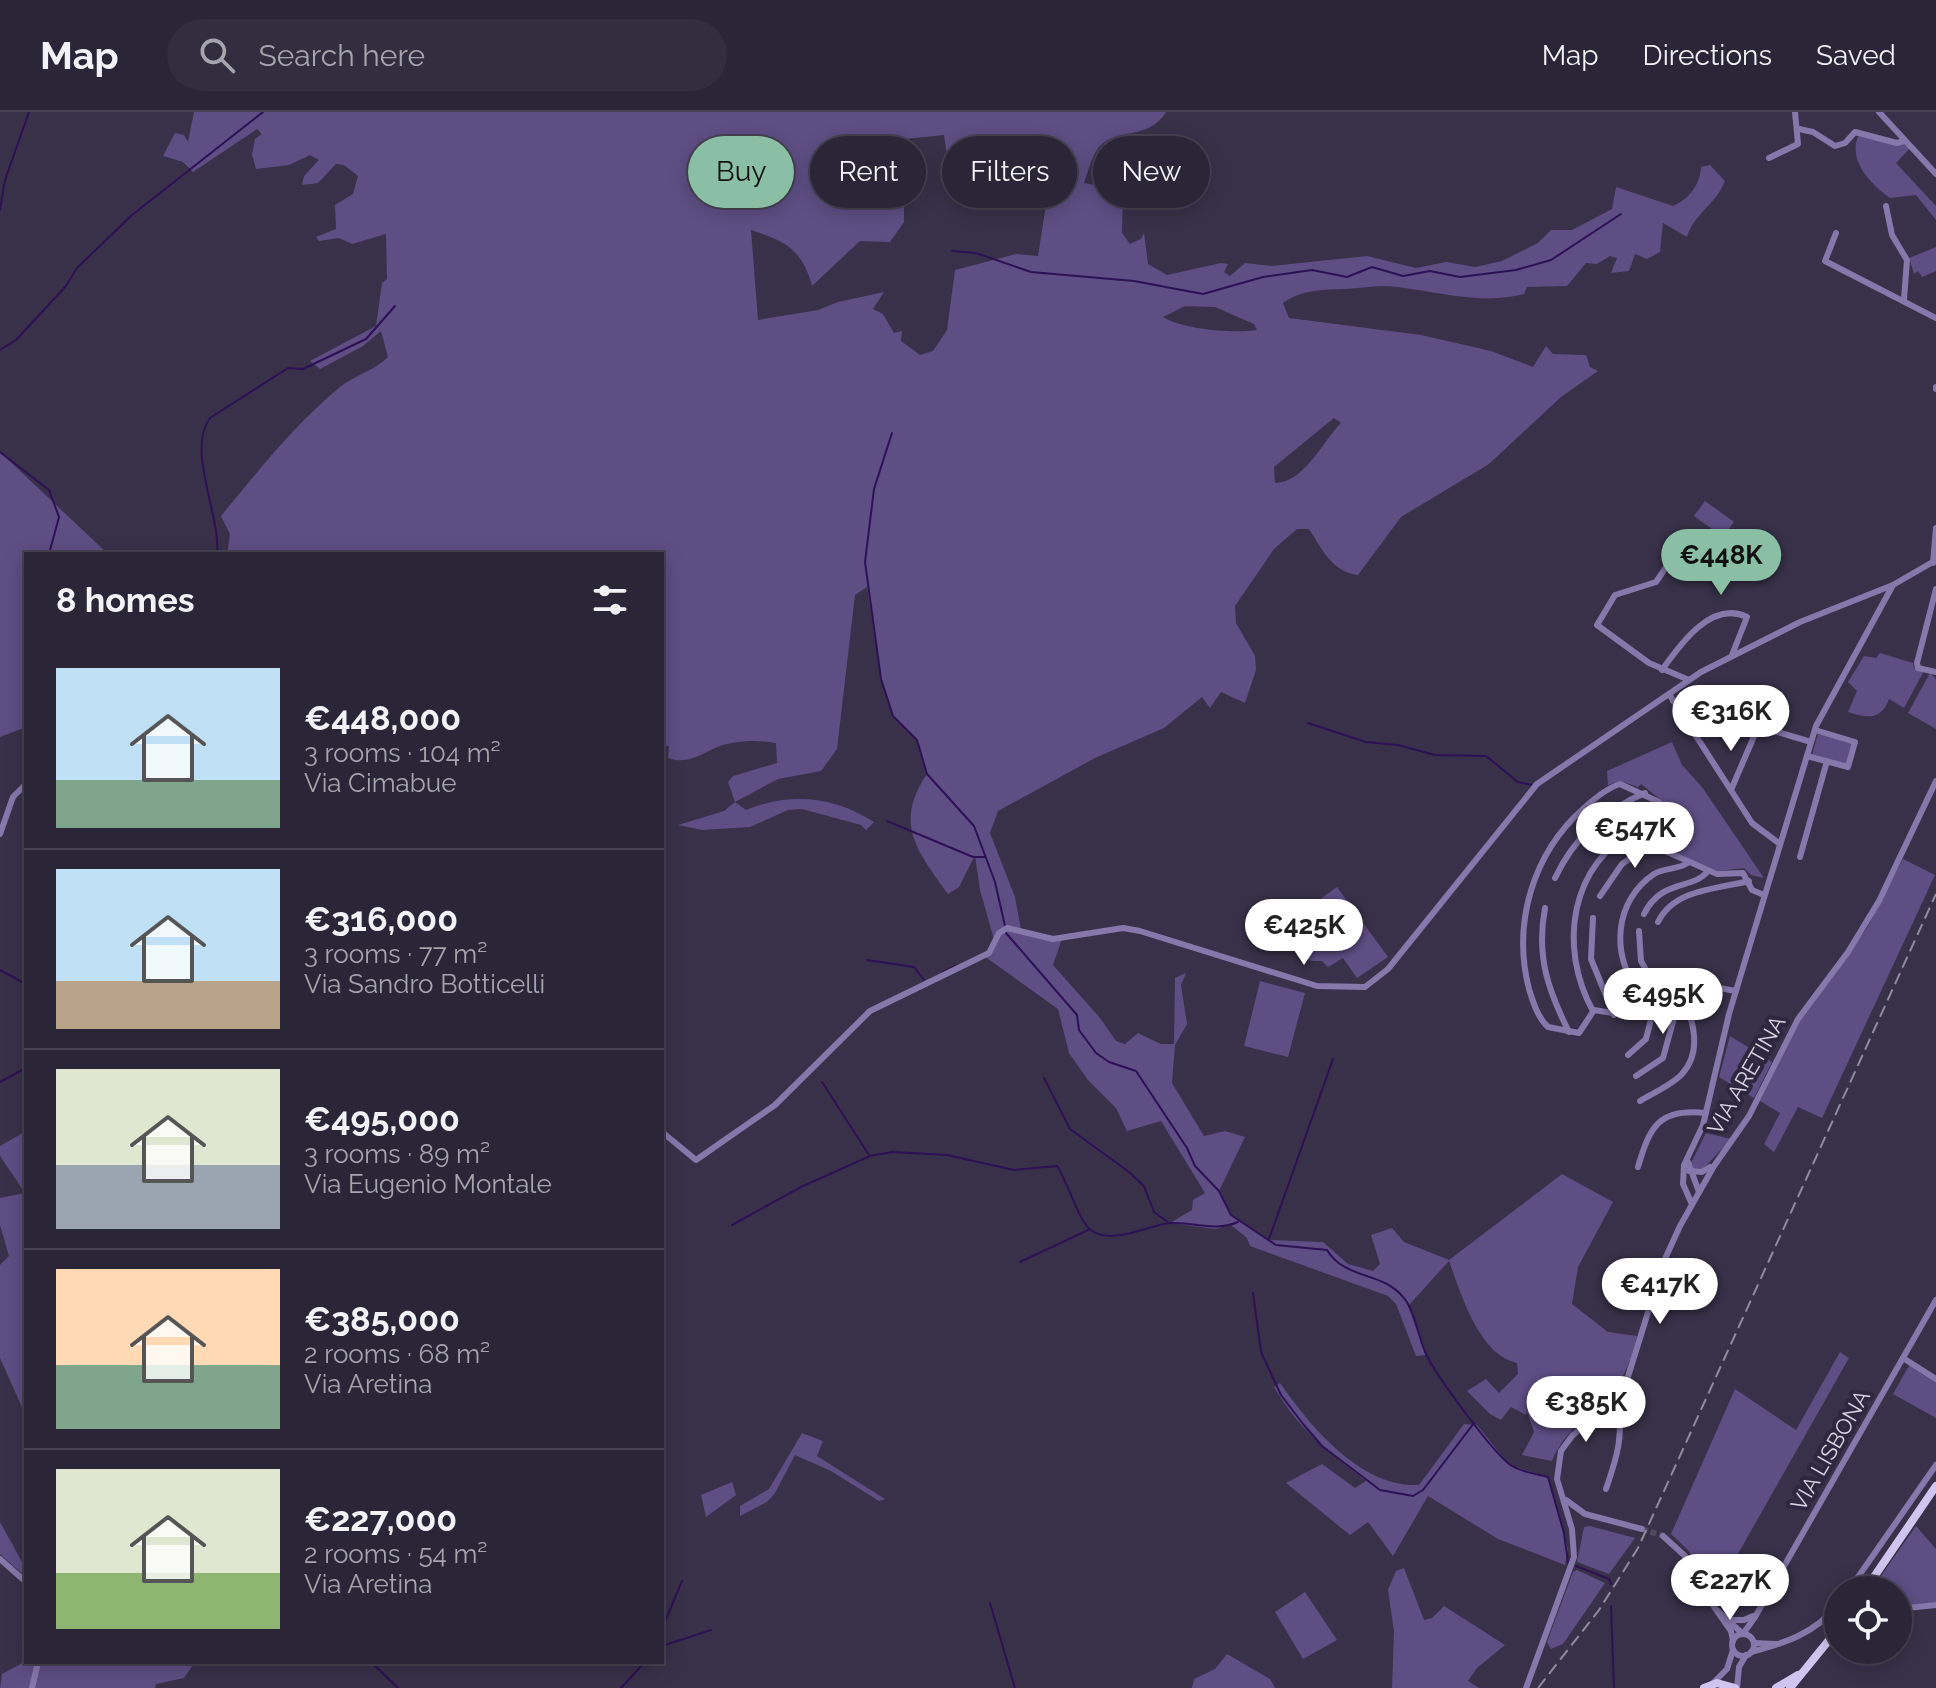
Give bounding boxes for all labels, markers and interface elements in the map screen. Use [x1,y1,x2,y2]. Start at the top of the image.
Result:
search box [167,19,727,91]
text: Map [40,33,119,78]
icon: search [195,33,239,77]
text: Search here [259,38,425,73]
text: Map [1542,39,1599,72]
text: Directions [1643,39,1772,72]
text: Saved [1816,39,1896,72]
chip: Buy [688,136,794,208]
chip: Rent [810,136,926,208]
chip: Filters [942,136,1077,208]
chip: New [1093,136,1210,208]
pin: €448K [1665,529,1777,597]
text: €448K [1679,540,1763,570]
icon: filters [588,578,632,622]
text: 8 homes [56,580,195,620]
pin: €316K [1675,685,1787,753]
text: €316K [1690,696,1772,726]
text: €448,000 [304,698,461,738]
icon: home [120,700,216,796]
text: 3 rooms · 104 m² [304,738,501,768]
text: Via Cimabue [304,768,456,798]
pin: €547K [1579,802,1691,870]
text: €547K [1594,813,1676,843]
text: €316,000 [304,899,458,939]
pin: €425K [1248,899,1360,967]
icon: home [120,901,216,997]
text: €425K [1263,910,1345,940]
text: 3 rooms · 77 m² [304,939,487,969]
pin: €495K [1607,968,1719,1036]
text: Via Sandro Botticelli [304,969,545,999]
text: €495K [1622,979,1704,1009]
street label: VIA ARETINA [1702,1011,1791,1139]
text: €495,000 [304,1099,460,1139]
icon: home [120,1101,216,1197]
text: 3 rooms · 89 m² [304,1139,490,1169]
text: Via Eugenio Montale [304,1169,552,1199]
pin: €417K [1604,1258,1716,1326]
text: €417K [1620,1269,1700,1299]
text: €385,000 [304,1299,460,1339]
icon: home [120,1301,216,1397]
text: 2 rooms · 68 m² [304,1339,490,1369]
text: Via Aretina [304,1369,432,1399]
pin: €385K [1530,1376,1642,1444]
street label: VIA LISBONA [1785,1385,1875,1515]
text: €385K [1545,1387,1627,1417]
text: €227,000 [304,1499,457,1539]
icon: home [120,1501,216,1597]
text: 2 rooms · 54 m² [304,1539,487,1569]
pin: €227K [1674,1554,1786,1622]
text: €227K [1689,1565,1771,1595]
text: Via Aretina [304,1569,432,1599]
map controls [1824,1576,1912,1664]
button: locate [1824,1576,1912,1664]

